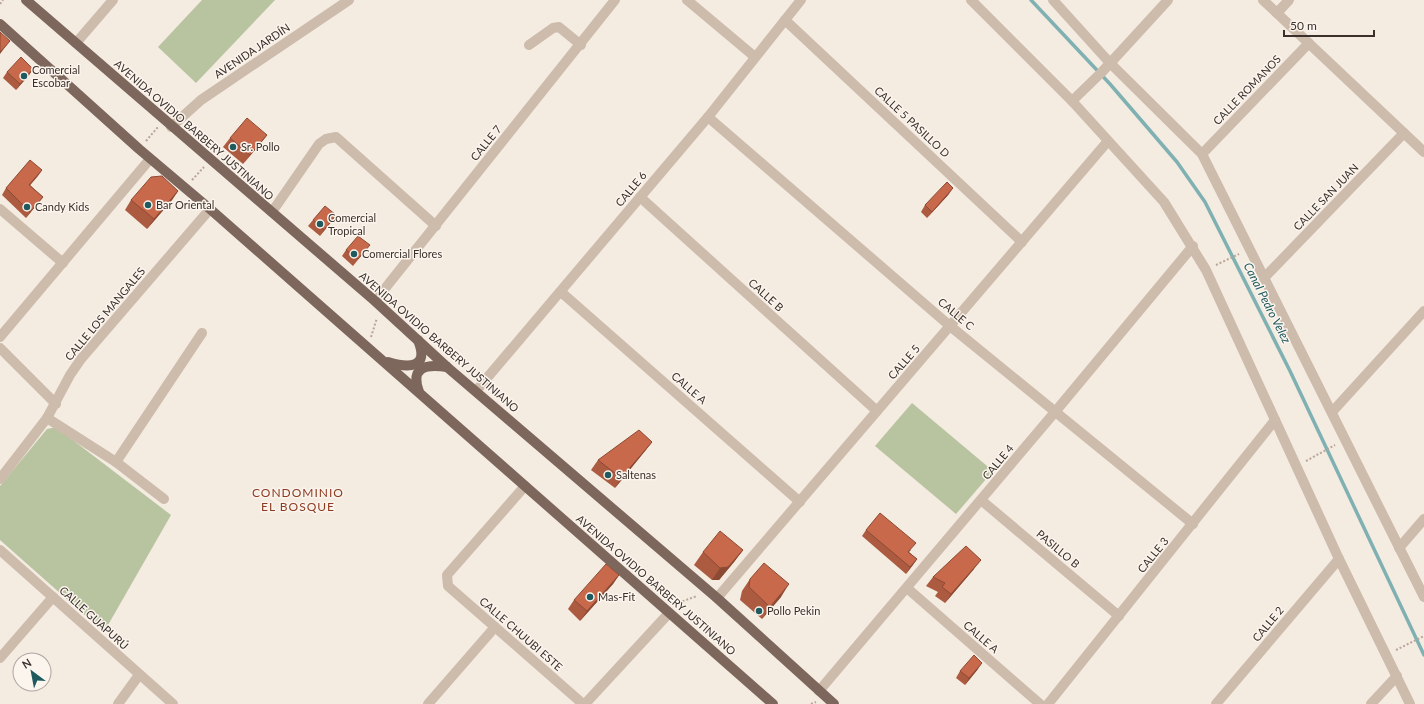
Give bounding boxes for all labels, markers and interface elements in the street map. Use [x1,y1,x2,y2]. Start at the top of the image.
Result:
scale bar [1284,12,1374,38]
text: 50 m [1290,18,1317,33]
street label: AVENIDA JARDÍN [211,20,292,81]
street label: CALLE ROMANOS [1210,52,1283,127]
street label: AVENIDA OVIDIO BARBERY JUSTINIANO [112,57,277,203]
place label: Comercial Escobar [32,63,80,89]
marker: Comercial Escobar [19,71,29,81]
street label: CALLE 5 PASILLO D [872,83,953,160]
street label: CALLE 7 [467,122,504,163]
place label: Sr. Pollo [241,140,280,153]
marker: Sr. Pollo [228,142,238,152]
street label: CALLE SAN JUAN [1290,161,1361,233]
street label: CALLE 6 [612,169,649,209]
place label: Bar Oriental [156,198,214,211]
place label: Candy Kids [35,200,89,213]
marker: Bar Oriental [143,200,153,210]
marker: Candy Kids [22,202,32,212]
place label: Comercial Tropical [328,211,376,237]
marker: Comercial Tropical [315,219,325,229]
place label: Comercial Flores [362,247,442,260]
marker: Comercial Flores [349,249,359,259]
water label: Canal Pedro Velez [1241,260,1295,346]
street label: CALLE LOS MANGALES [62,264,147,363]
street label: AVENIDA OVIDIO BARBERY JUSTINIANO [357,269,522,415]
street label: CALLE B [746,276,786,314]
street label: CALLE C [936,295,977,333]
street label: CALLE 5 [885,342,922,382]
street label: CALLE A [669,369,710,407]
street label: CALLE 4 [979,441,1016,482]
place label: Saltenas [616,468,656,481]
marker: Saltenas [603,470,613,480]
district label: CONDOMINIO EL BOSQUE [252,485,344,514]
street label: AVENIDA OVIDIO BARBERY JUSTINIANO [574,512,739,658]
street label: PASILLO B [1034,527,1083,570]
street label: CALLE 3 [1134,534,1171,575]
street label: CALLE GUAPURÚ [57,583,131,652]
place label: Mas-Fit [598,590,635,603]
marker: Mas-Fit [585,592,595,602]
street label: CALLE CHUUBI ESTE [477,594,565,673]
place label: Pollo Pekin [767,604,820,617]
street label: CALLE 2 [1249,604,1286,644]
marker: Pollo Pekin [754,606,764,616]
street label: CALLE A [961,618,1002,656]
north arrow [12,652,52,692]
text: N [19,655,33,671]

